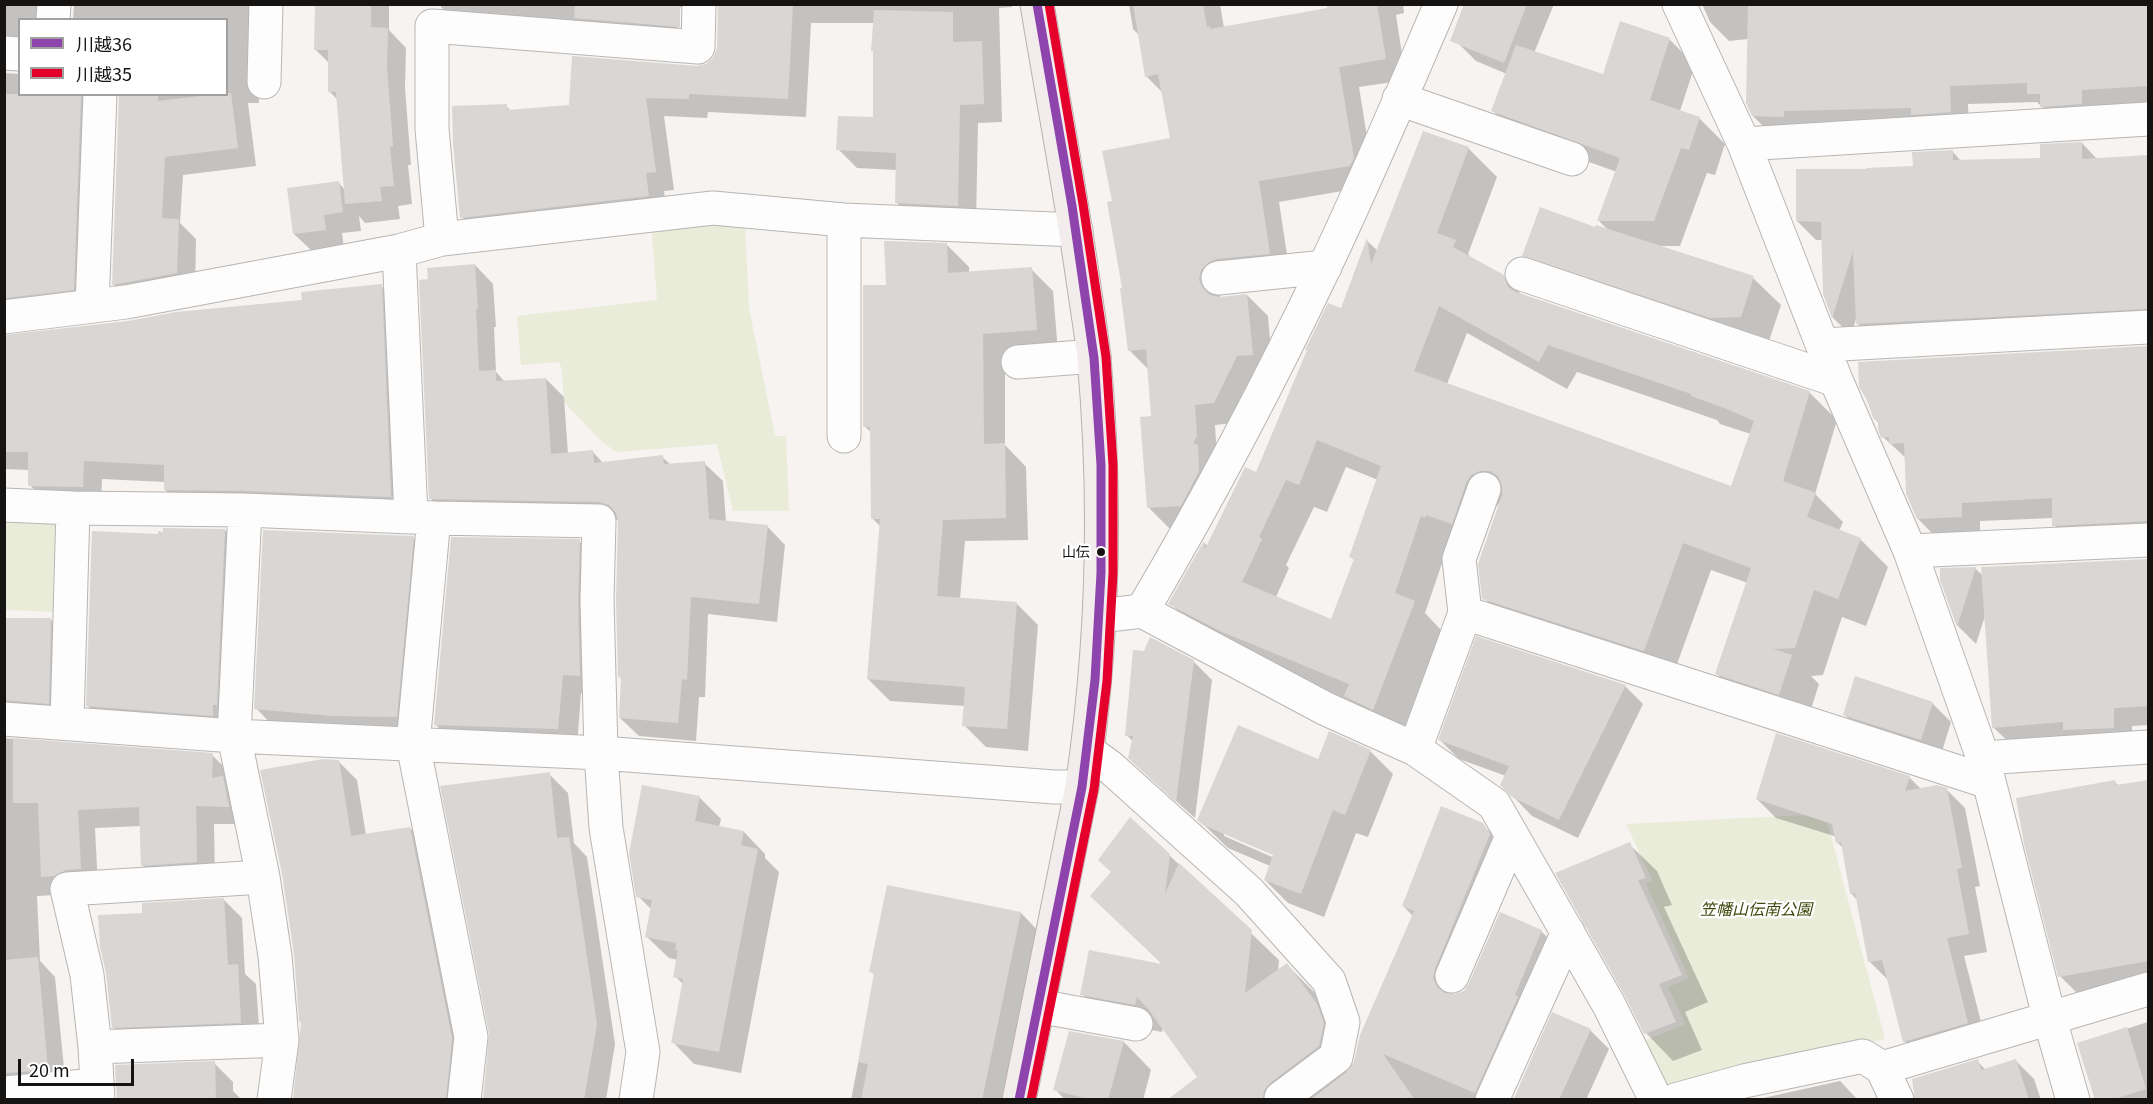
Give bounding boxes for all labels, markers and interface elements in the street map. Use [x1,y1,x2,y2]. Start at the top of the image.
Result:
legend [18,18,228,96]
text: 川越36 [76,30,132,56]
text: 川越35 [76,60,132,86]
place label: 山伝 [1062,544,1090,560]
marker: 山伝 [1095,546,1107,558]
park label: 笠幡山伝南公園 [1700,899,1812,919]
scale bar [21,1047,136,1085]
text: 20 m [29,1056,70,1082]

